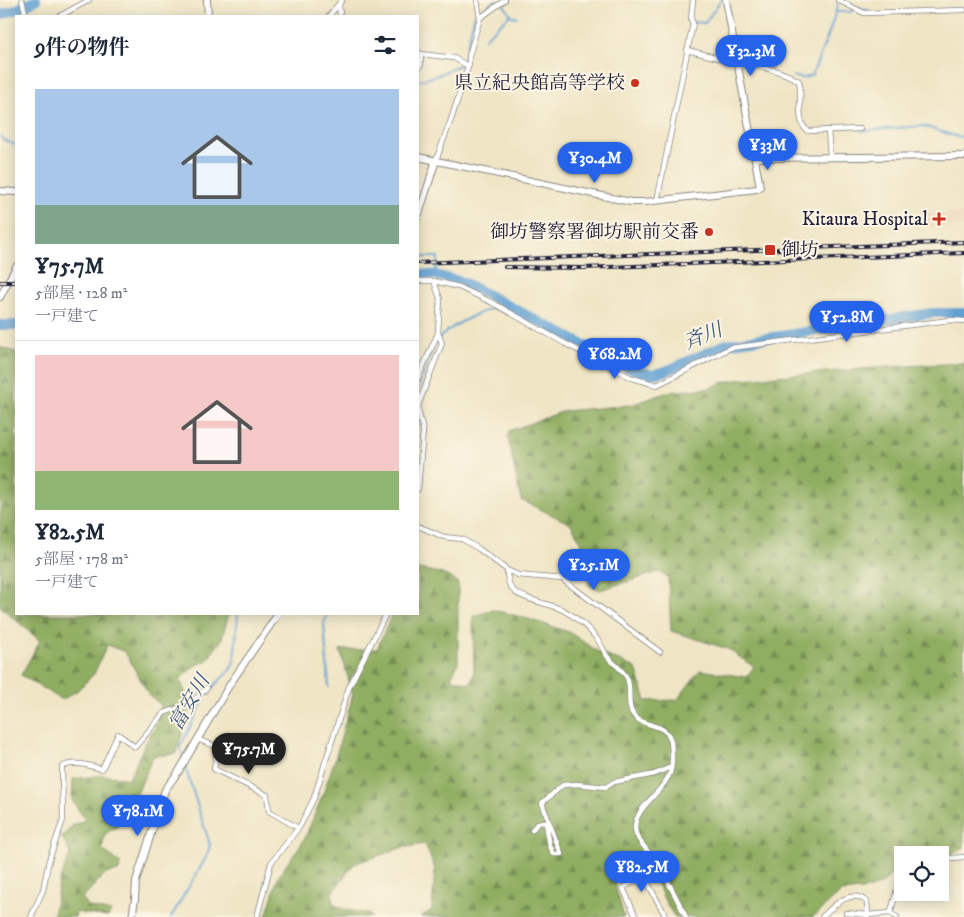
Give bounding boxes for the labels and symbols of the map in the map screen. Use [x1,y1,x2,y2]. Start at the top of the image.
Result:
pin: ¥32.3M [710,34,792,77]
place label: 県立紀央館高等学校 [454,72,625,95]
marker: 県立紀央館高等学校 [629,77,641,89]
pin: ¥33M [738,128,798,171]
pin: ¥30.4M [554,142,636,184]
place label: Kitaura Hospital [802,208,928,231]
marker: Kitaura Hospital [932,212,946,226]
place label: 御坊警察署御坊駅前交番 [490,221,699,244]
marker: 御坊警察署御坊駅前交番 [703,226,715,238]
place label: 御坊 [781,239,819,262]
marker: 御坊 [763,243,777,257]
pin: ¥52.8M [806,300,888,343]
water label: 斉川 [680,317,728,356]
pin: ¥68.2M [574,338,656,380]
pin: ¥25.1M [553,548,635,591]
water label: 富安川 [164,669,217,735]
pin: ¥75.7M [208,732,290,775]
pin: ¥78.1M [97,794,179,837]
pin: ¥82.5M [601,850,683,893]

